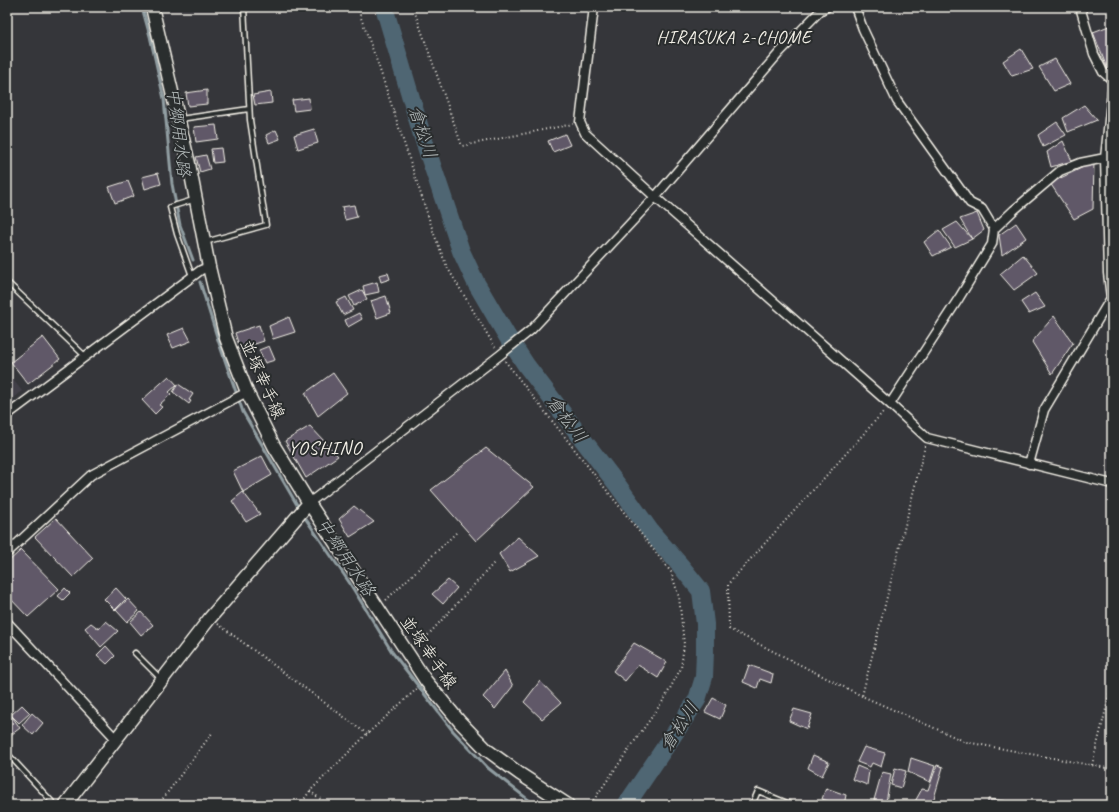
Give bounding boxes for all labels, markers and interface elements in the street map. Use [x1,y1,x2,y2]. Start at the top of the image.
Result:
district label: HIRASUKA 2-CHOME [657,26,813,48]
water label: 中郷用水路 [163,86,196,179]
water label: 倉松川 [404,103,442,161]
street label: 並塚幸手線 [236,336,289,422]
water label: 倉松川 [542,391,592,447]
district label: YOSHINO [288,436,364,460]
water label: 中郷用水路 [312,514,381,601]
street label: 並塚幸手線 [396,611,462,693]
water label: 倉松川 [655,697,703,755]

